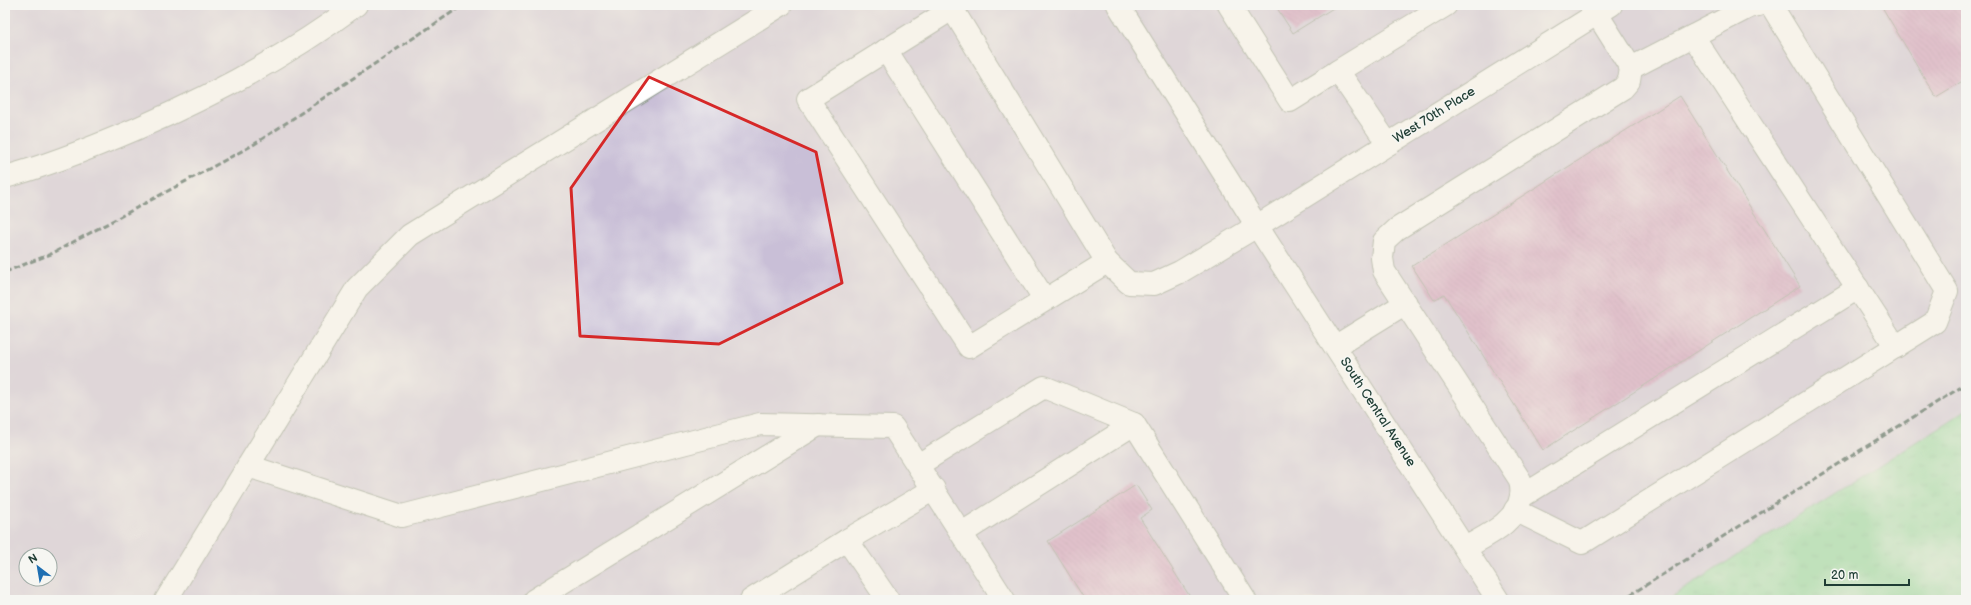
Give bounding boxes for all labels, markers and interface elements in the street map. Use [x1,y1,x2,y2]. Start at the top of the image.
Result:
street label: West 70th Place [1390,83,1478,147]
street label: South Central Avenue [1337,354,1419,470]
north arrow [18,547,58,587]
text: N [26,551,40,567]
scale bar [1825,561,1909,587]
text: 20 m [1831,568,1858,583]

